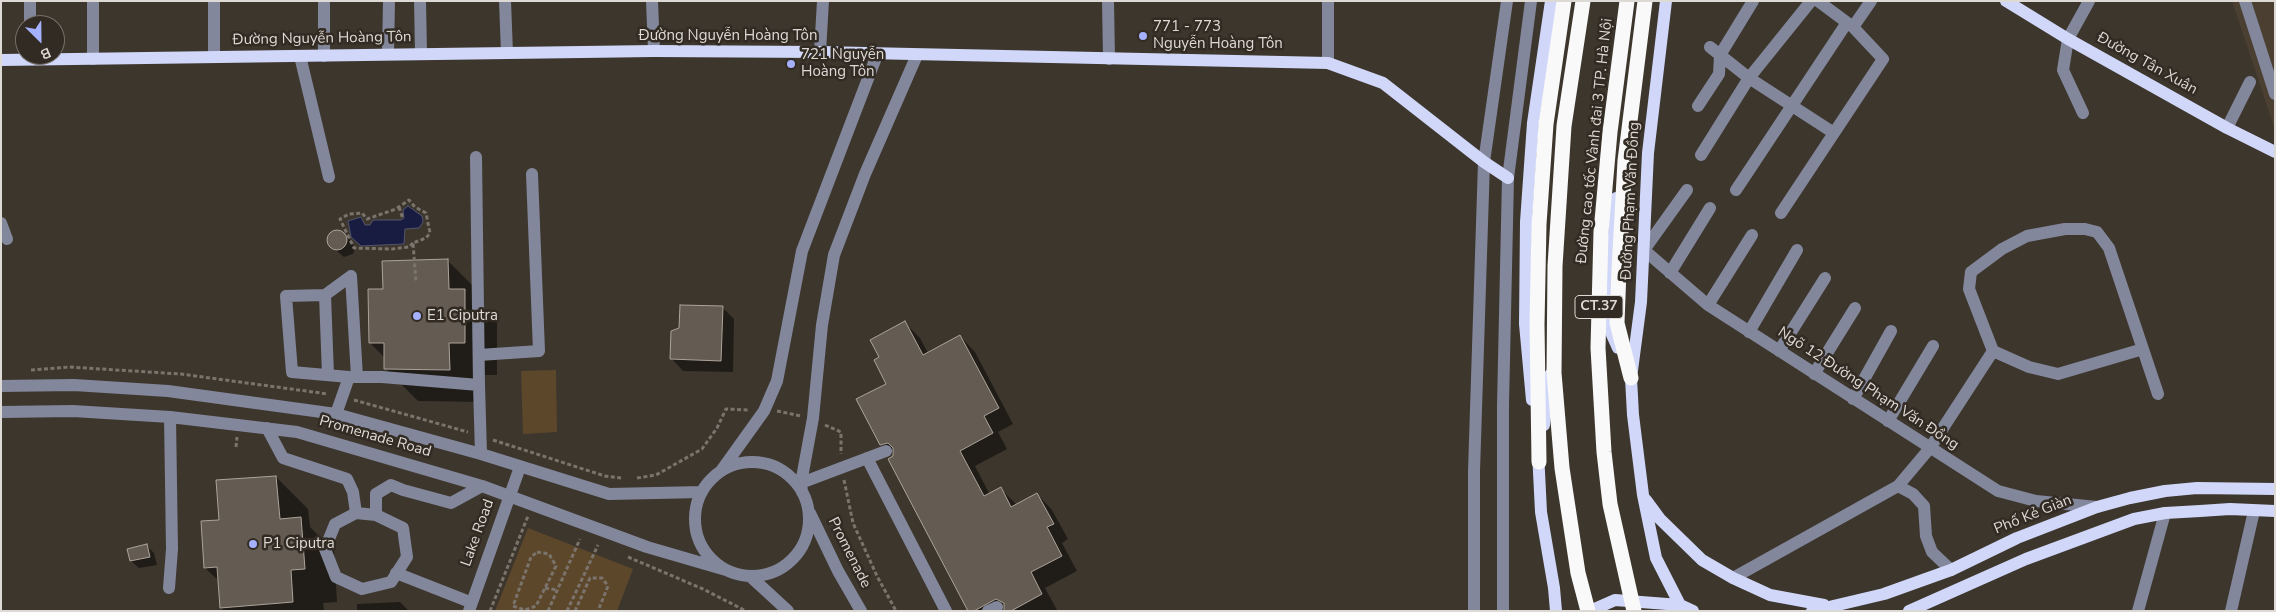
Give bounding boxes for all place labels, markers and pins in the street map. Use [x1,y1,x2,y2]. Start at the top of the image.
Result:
place label: 771 - 773 Nguyễn Hoàng Tôn [1153,18,1283,53]
marker: 771 - 773 Nguyễn Hoàng Tôn [1137,30,1149,42]
place label: 721 Nguyễn Hoàng Tôn [801,46,884,81]
marker: 721 Nguyễn Hoàng Tôn [785,58,797,70]
place label: E1 Ciputra [427,307,498,325]
marker: E1 Ciputra [411,310,423,322]
place label: P1 Ciputra [263,535,335,553]
marker: P1 Ciputra [247,538,259,550]

